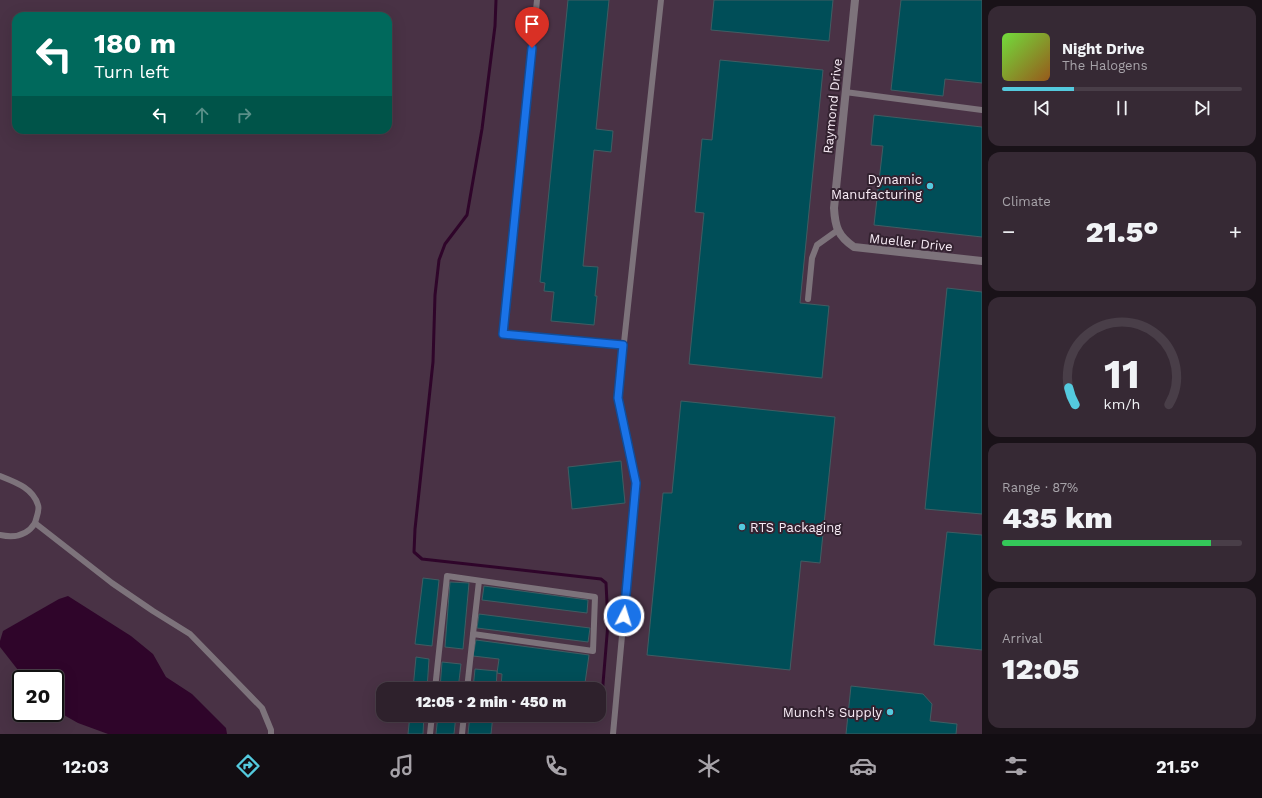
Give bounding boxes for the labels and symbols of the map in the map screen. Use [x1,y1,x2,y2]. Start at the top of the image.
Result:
pin [515,7.0,549,48]
street label: Raymond Drive [820,58,845,154]
place label: Dynamic Manufacturing [831,172,922,202]
marker: Dynamic Manufacturing [925,181,935,191]
street label: Mueller Drive [869,231,953,254]
place label: RTS Packaging [750,520,841,535]
marker: RTS Packaging [737,522,747,532]
position arrow [603,595,645,637]
speed limit sign: 20 [12,670,64,722]
place label: Munch's Supply [783,705,882,720]
marker: Munch's Supply [885,707,895,717]

